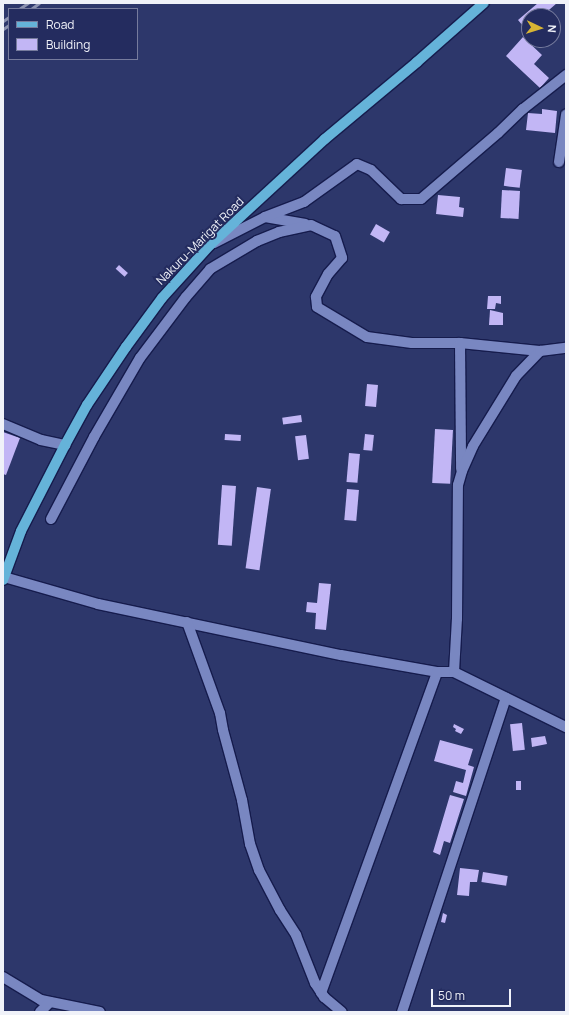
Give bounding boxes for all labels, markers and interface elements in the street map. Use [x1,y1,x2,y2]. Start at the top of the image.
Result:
legend [8,8,138,60]
north arrow [521,8,561,48]
text: Road [46,16,74,33]
text: N [545,24,560,33]
text: Building [46,36,90,53]
street label: Nakuru-Marigat Road [153,194,247,288]
scale bar [433,981,513,1007]
text: 50 m [438,987,465,1004]

